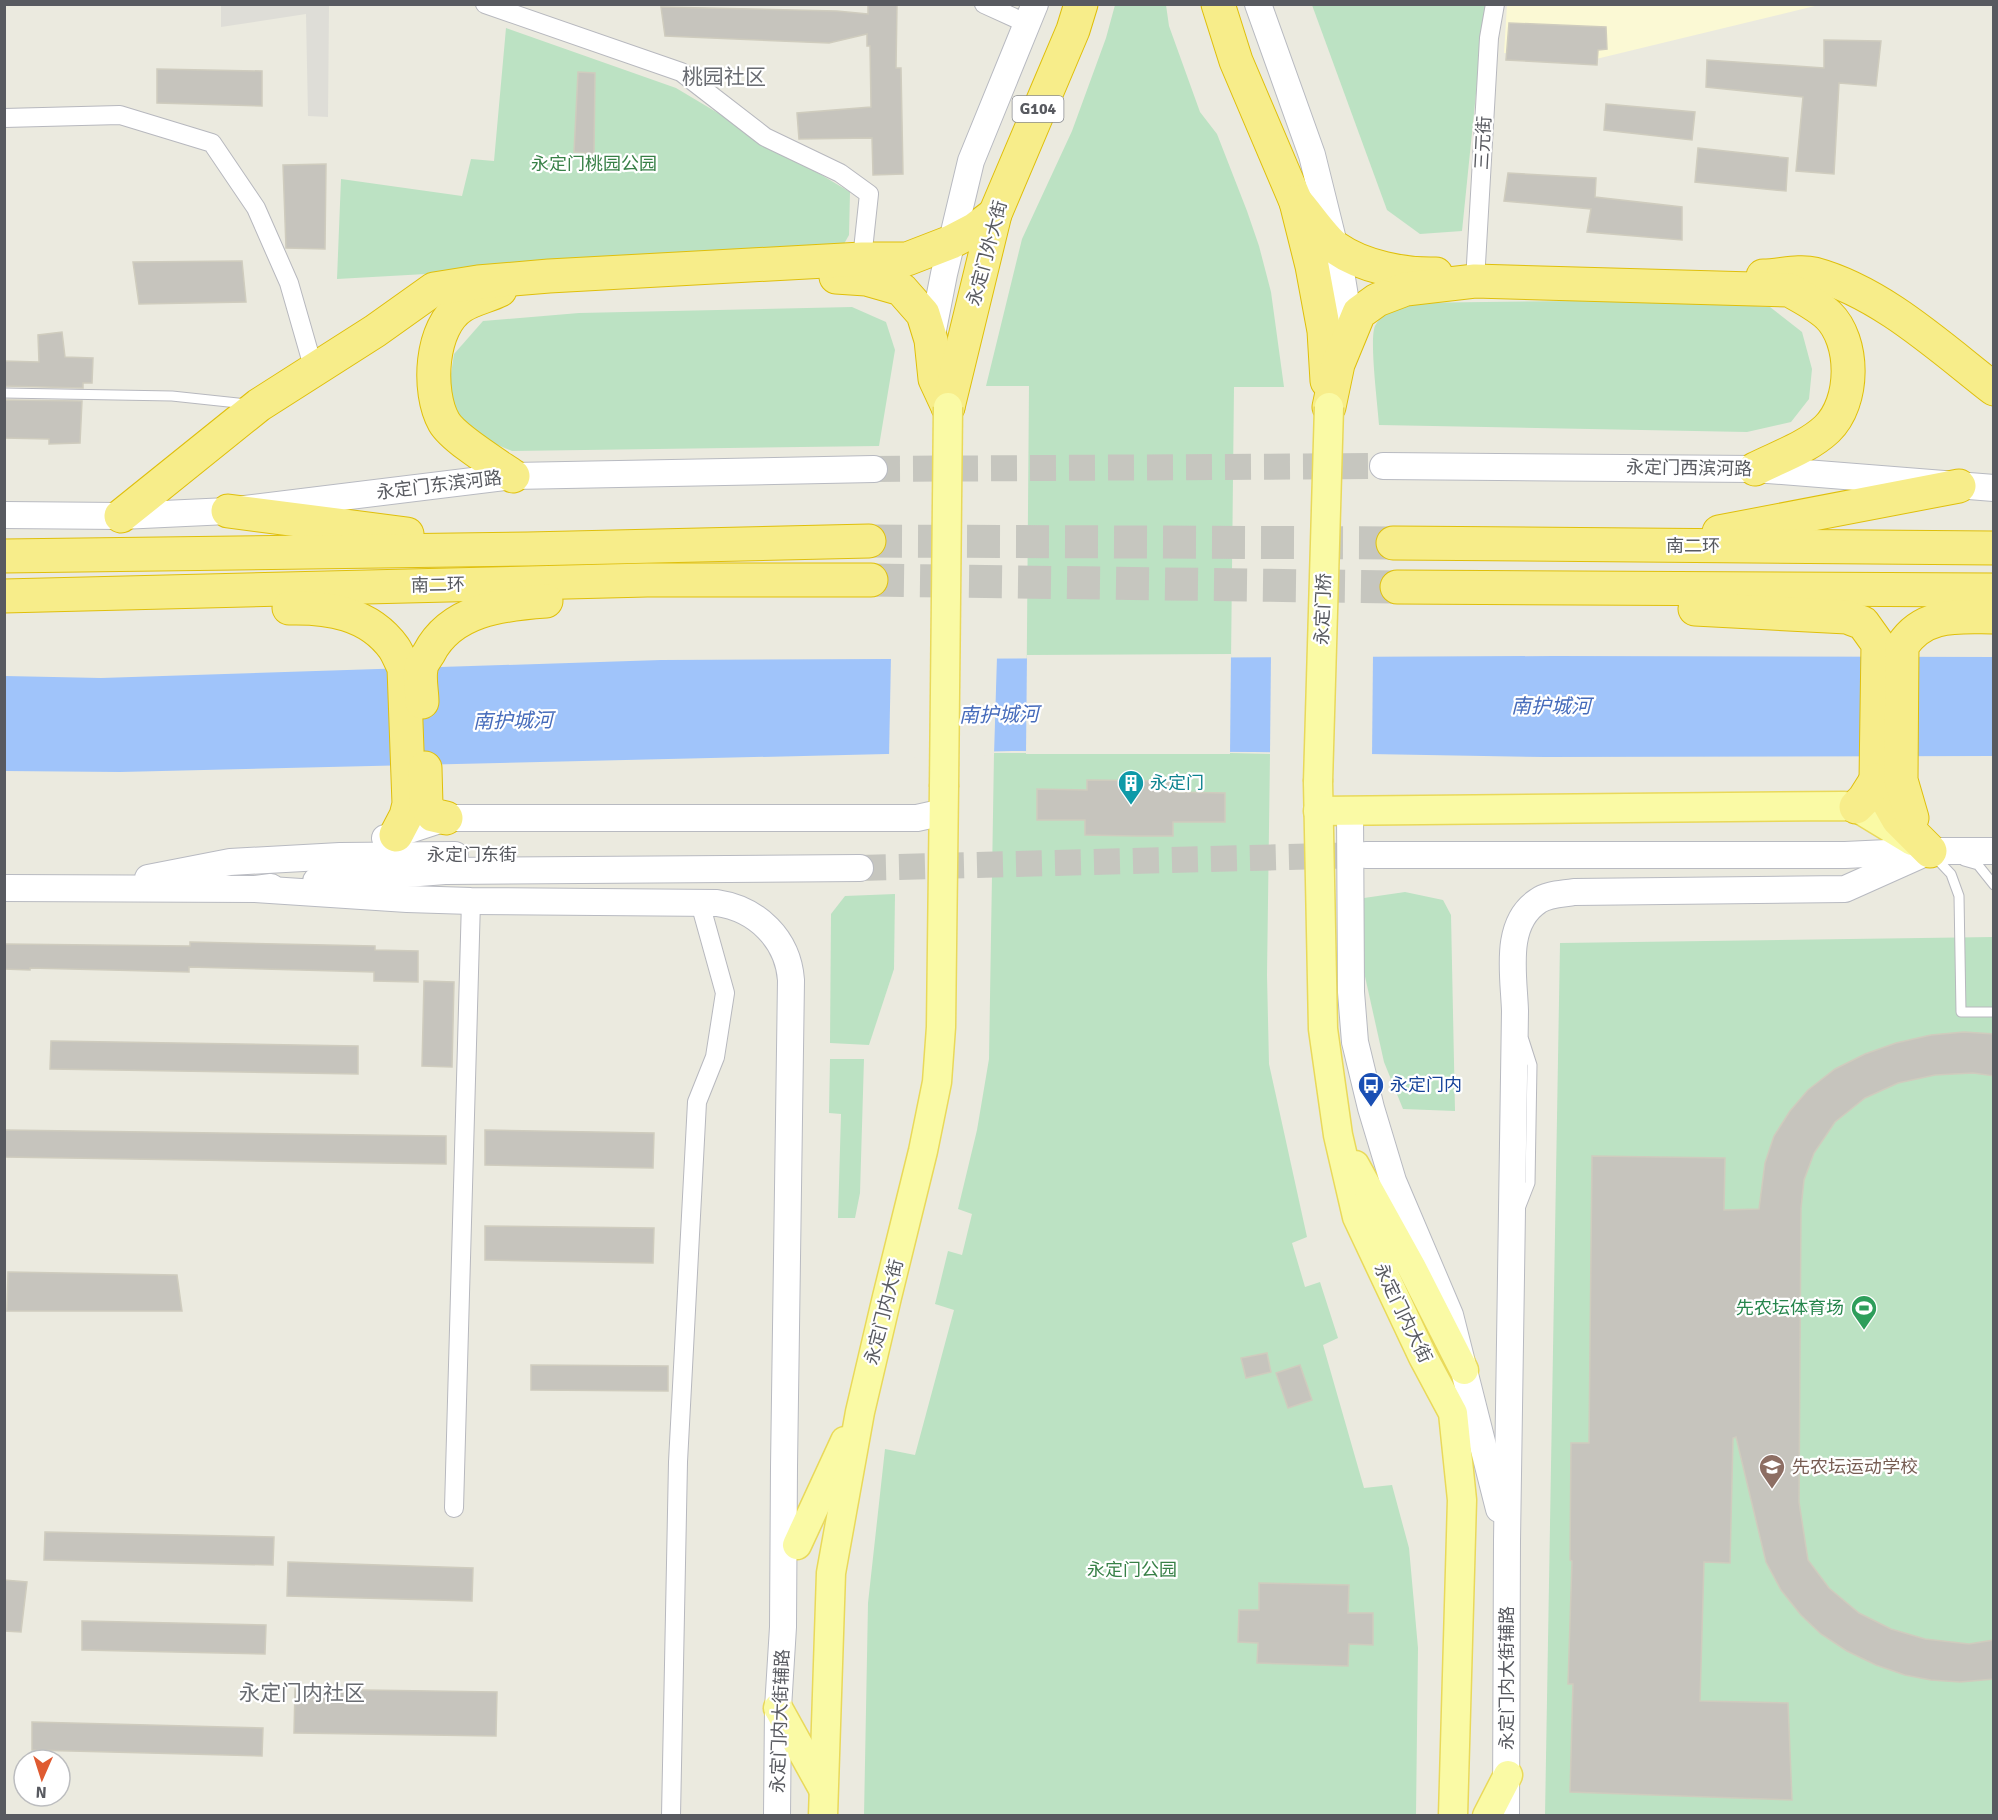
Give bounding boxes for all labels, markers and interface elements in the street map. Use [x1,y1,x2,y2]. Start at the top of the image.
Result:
district label: 桃园社区 [682,64,766,90]
road number: G104 [1012,96,1064,122]
street label: 三元街 [1471,115,1495,171]
park label: 永定门桃园公园 [531,153,657,175]
street label: 永定门外大街 [962,198,1012,308]
street label: 永定门西滨河路 [1626,456,1752,480]
street label: 永定门东滨河路 [375,466,503,504]
street label: 南二环 [1666,535,1720,557]
street label: 永定门桥 [1311,573,1335,645]
street label: 南二环 [411,574,465,596]
water label: 南护城河 [1511,694,1595,719]
water label: 南护城河 [959,702,1043,728]
water label: 南护城河 [473,708,557,734]
building icon: 永定门 [1116,768,1146,806]
place label: 永定门 [1150,772,1204,794]
street label: 永定门东街 [427,844,517,866]
bus stop icon: 永定门内 [1356,1070,1386,1108]
place label: 永定门内 [1390,1074,1462,1096]
street label: 永定门内大街 [860,1257,908,1367]
street label: 永定门内大街 [1369,1260,1437,1366]
sports icon: 先农坛体育场 [1849,1293,1879,1331]
place label: 先农坛体育场 [1736,1297,1844,1319]
school or university icon: 先农坛运动学校 [1757,1452,1787,1490]
place label: 先农坛运动学校 [1792,1456,1918,1478]
park label: 永定门公园 [1087,1559,1177,1581]
street label: 永定门内大街辅路 [1496,1606,1518,1750]
street label: 永定门内大街辅路 [766,1649,794,1793]
district label: 永定门内社区 [239,1680,365,1706]
north arrow [12,1748,72,1808]
text: N [35,1782,47,1802]

